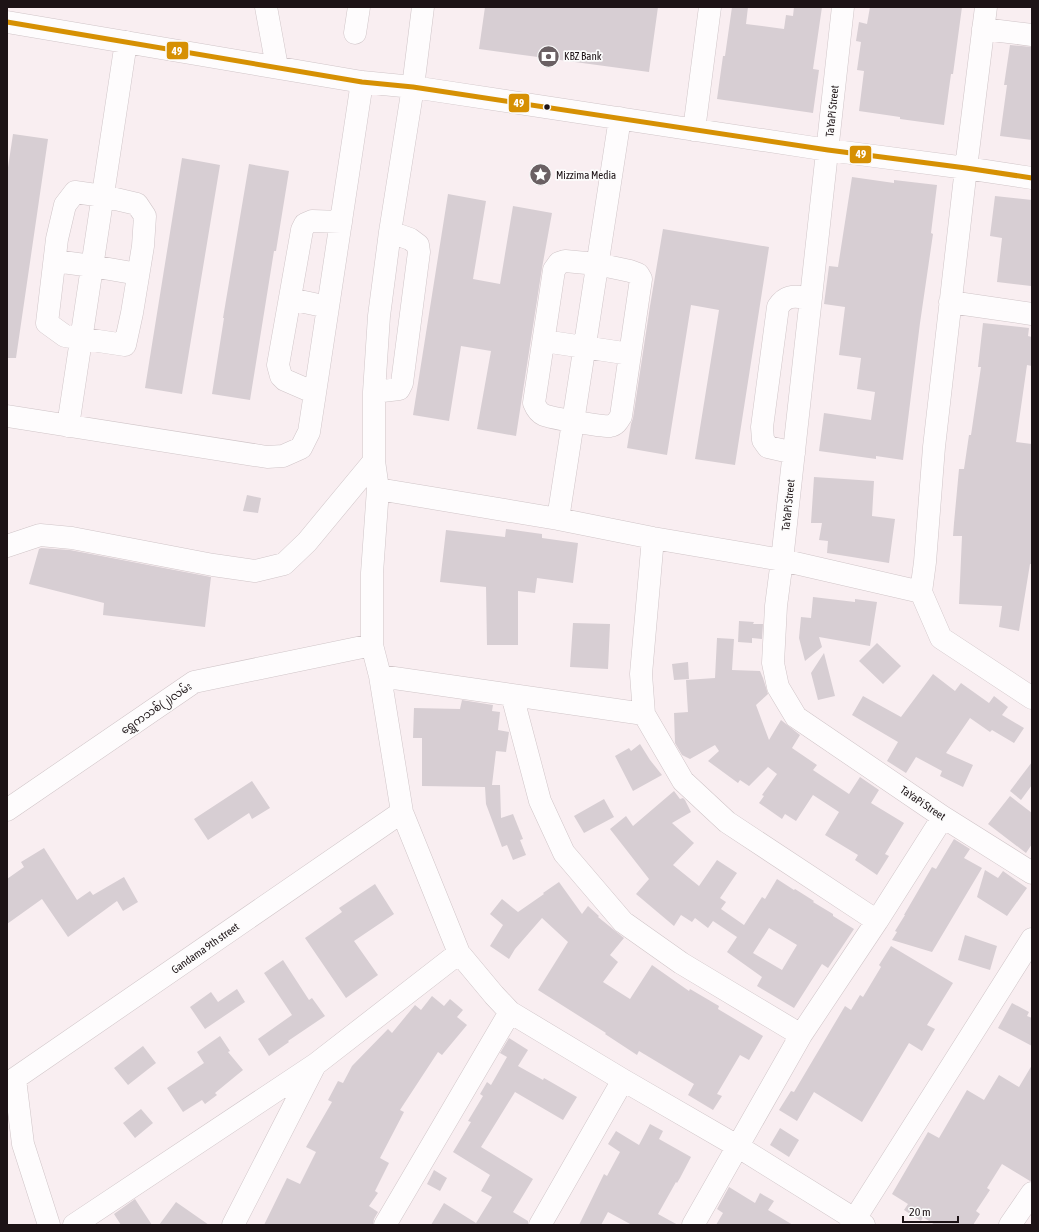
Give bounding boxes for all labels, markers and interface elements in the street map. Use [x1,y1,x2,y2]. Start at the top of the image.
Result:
line badge: 49 [166,41,189,60]
bank icon: KBZ Bank [536,43,562,69]
text: 49 [171,45,182,57]
place label: KBZ Bank [564,50,602,62]
street label: TaYaPi Street [823,85,841,137]
line badge: 49 [508,93,530,113]
text: 49 [513,97,524,109]
unlabelled marker [542,102,552,112]
line badge: 49 [849,145,872,164]
text: 49 [855,148,866,160]
place icon: Mizzima Media [528,162,554,188]
place label: Mizzima Media [556,169,616,181]
street label: TaYaPi Street [779,479,797,531]
street label: ရွှေကသစ်(၂)လမ်း [118,679,196,739]
street label: TaYaPi Street [898,784,948,822]
street label: Gandama 9th street [169,920,241,976]
scale bar [903,1198,958,1224]
text: 20 m [909,1205,931,1219]

